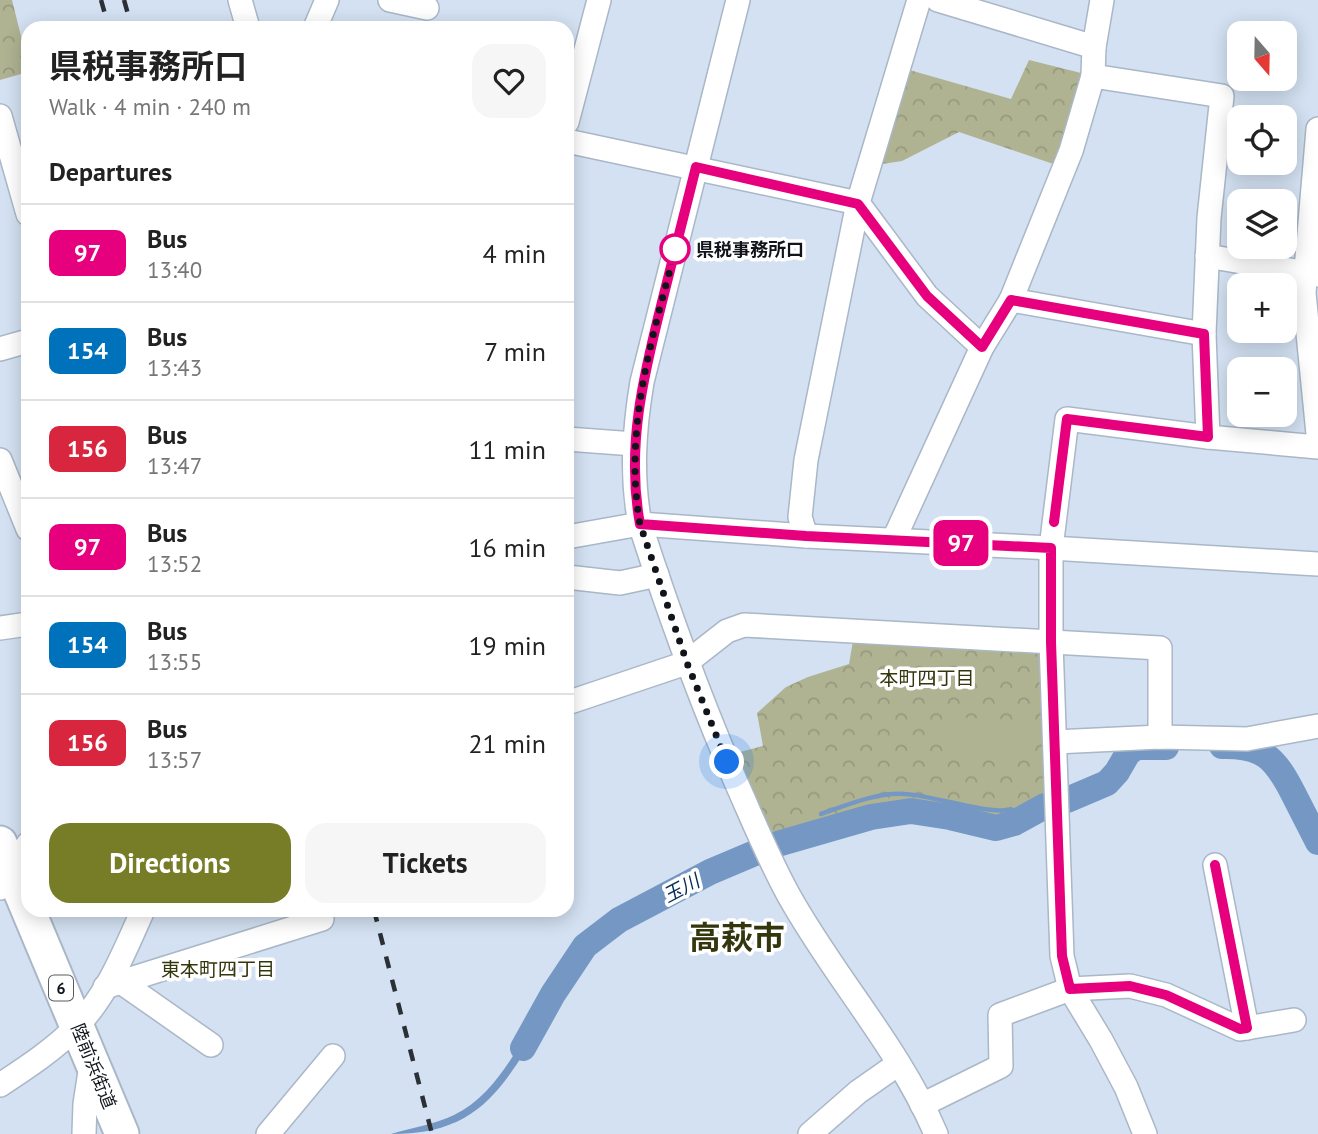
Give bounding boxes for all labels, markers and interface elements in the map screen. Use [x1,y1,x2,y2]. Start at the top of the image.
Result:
north arrow [1227,21,1297,91]
map controls [1227,21,1297,427]
text: 県税事務所口 [49,44,247,87]
button: heart [472,44,546,118]
text: Walk · 4 min · 240 m [49,92,251,121]
button: locate [1227,105,1297,175]
text: Departures [49,155,172,188]
button: layers [1227,189,1297,259]
text: Bus [147,222,187,255]
marker: 県税事務所口 [660,234,690,264]
text: 97 [74,237,101,268]
text: 4 min [483,237,546,270]
place label: 県税事務所口 [696,238,804,261]
text: 13:40 [147,255,202,284]
button: + [1227,273,1297,343]
text: Bus [147,320,187,353]
text: 154 [67,335,108,366]
text: 7 min [484,335,546,368]
text: 13:43 [147,353,202,382]
button: − [1227,357,1297,427]
text: Bus [147,418,187,451]
text: 156 [67,433,108,464]
text: 11 min [468,433,546,466]
text: 13:47 [147,451,202,480]
text: Bus [147,516,187,549]
line badge: 97 [930,520,992,566]
text: 97 [947,527,975,558]
text: 97 [74,531,101,562]
text: 16 min [468,531,546,564]
text: 13:52 [147,549,202,578]
text: Bus [147,614,187,647]
text: 154 [67,629,108,660]
text: 19 min [468,629,546,662]
text: 13:55 [147,647,202,676]
district label: 本町四丁目 [879,666,975,690]
text: Bus [147,712,187,745]
text: 156 [67,727,108,758]
text: 21 min [468,727,546,760]
your location [709,744,744,779]
text: 13:57 [147,745,202,774]
button: Directions [49,823,291,903]
button: Tickets [305,823,546,903]
water label: 玉川 [659,868,705,908]
district label: 高萩市 [689,916,785,958]
district label: 東本町四丁目 [161,957,275,981]
road number: 6 [49,976,73,1000]
street label: 陸前浜街道 [66,1020,122,1112]

